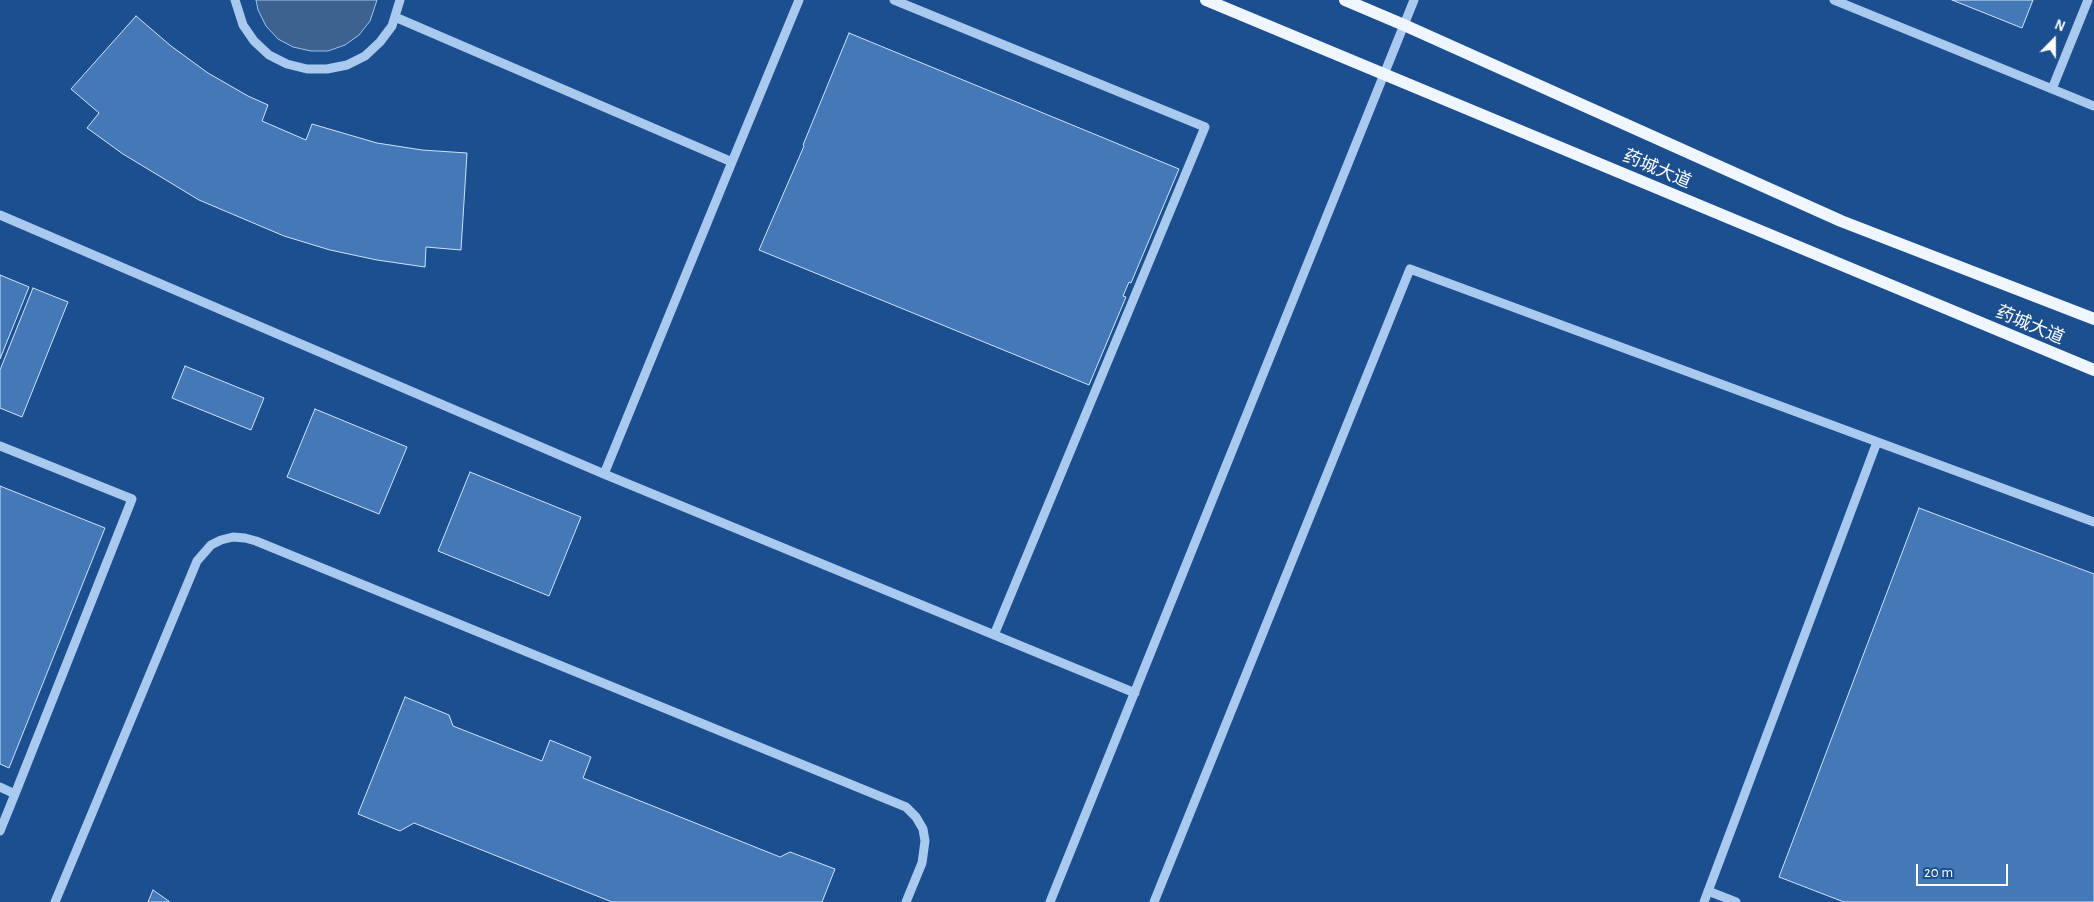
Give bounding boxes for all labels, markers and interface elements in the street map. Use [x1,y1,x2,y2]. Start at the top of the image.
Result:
north arrow [2029,15,2079,65]
text: N [2052,18,2067,34]
street label: 药城大道 [1620,145,1694,193]
street label: 药城大道 [1993,301,2067,349]
scale bar [1919,854,2012,886]
text: 20 m [1924,865,1953,880]

